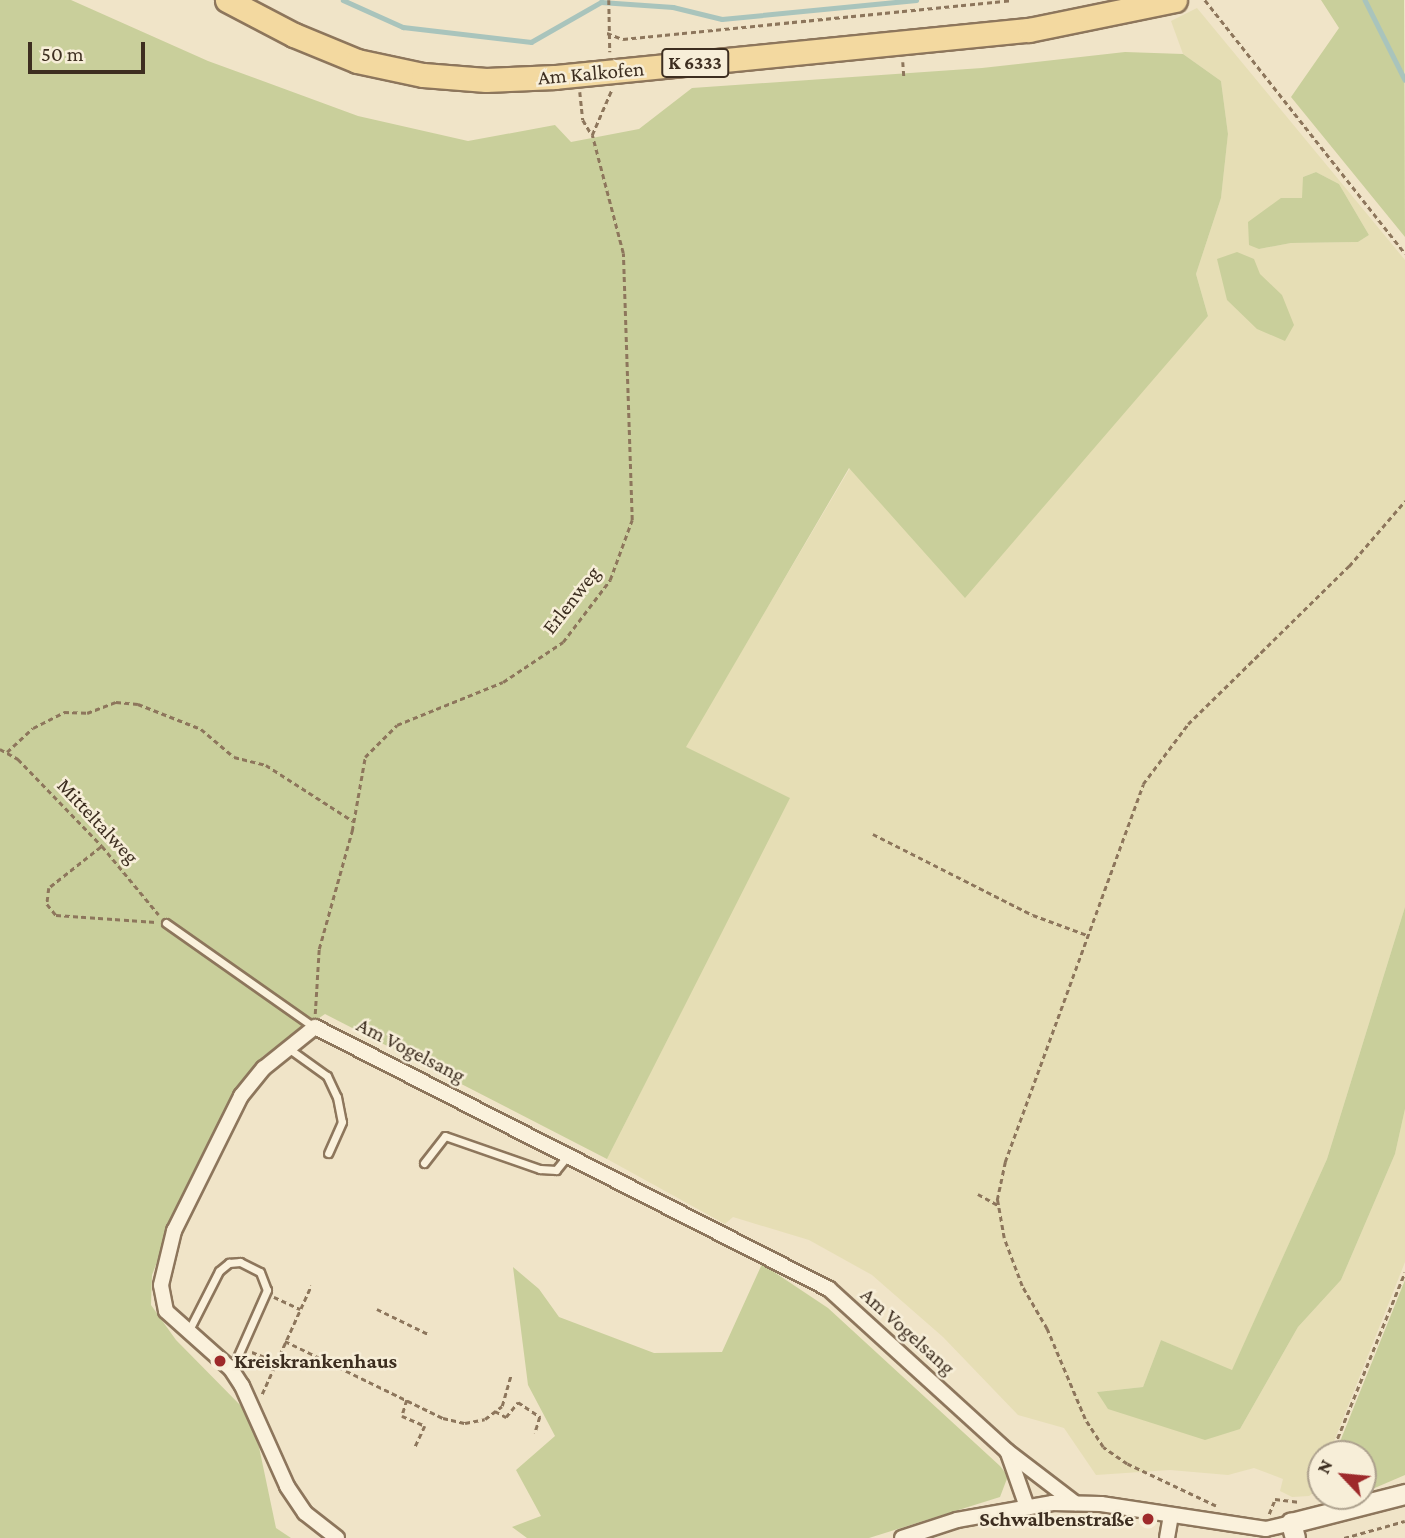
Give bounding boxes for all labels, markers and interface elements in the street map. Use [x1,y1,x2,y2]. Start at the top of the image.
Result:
scale bar [32,28,149,72]
text: 50 m [41,42,84,66]
road number: K 6333 [660,48,730,78]
street label: Am Kalkofen [537,56,645,90]
street label: Erlenweg [537,561,605,639]
street label: Mitteltalweg [52,773,144,869]
street label: Am Vogelsang [353,1012,469,1088]
street label: Am Vogelsang [856,1282,960,1380]
place label: Kreiskrankenhaus [234,1348,397,1374]
marker: Kreiskrankenhaus [212,1353,228,1369]
north arrow [1307,1440,1377,1510]
text: N [1312,1456,1337,1477]
place label: Schwalbenstraße [979,1506,1134,1532]
marker: Schwalbenstraße [1140,1511,1156,1527]

